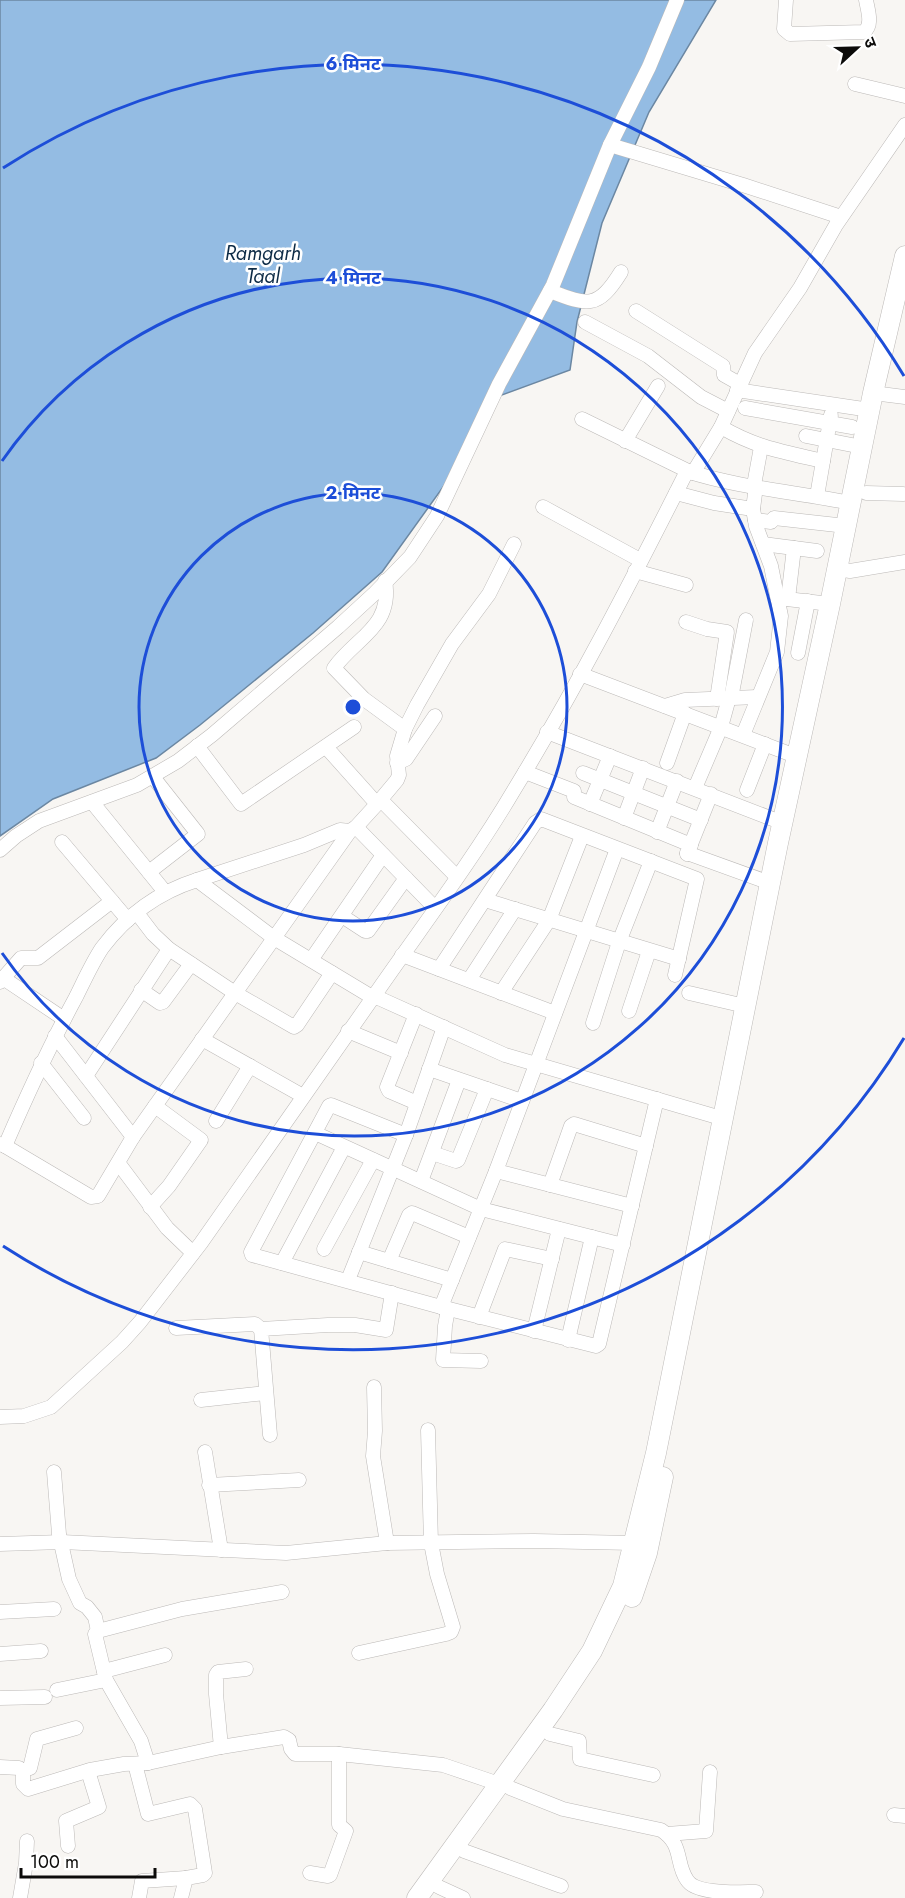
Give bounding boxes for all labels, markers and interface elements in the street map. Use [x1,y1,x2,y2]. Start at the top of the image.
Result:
north arrow [827,18,887,78]
text: उ [858,34,883,52]
text: 6 मिनट [325,51,381,77]
water label: Ramgarh Taal [225,239,301,291]
text: 4 मिनट [325,265,381,291]
text: 2 मिनट [326,480,381,506]
centre of rings [343,697,363,717]
scale bar [21,1841,154,1879]
text: 100 m [30,1849,79,1875]

